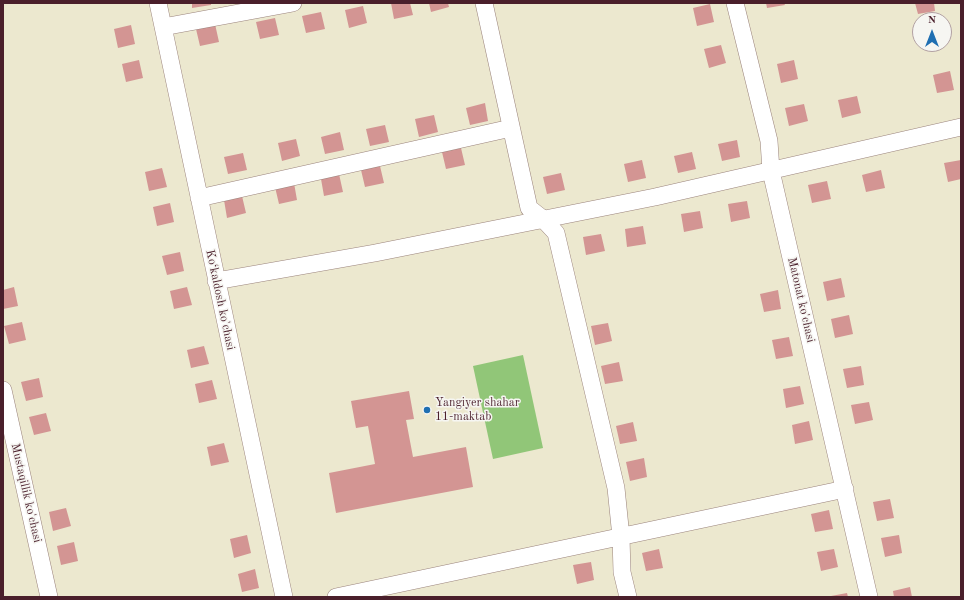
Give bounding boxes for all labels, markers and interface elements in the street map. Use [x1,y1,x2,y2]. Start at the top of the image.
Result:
north arrow [912,12,952,52]
text: N [928,15,936,26]
street label: Ko‘kaldosh ko'chasi [202,248,238,352]
street label: Matonat ko'chasi [784,256,818,344]
place label: Yangiyer shahar 11-maktab [435,396,520,424]
marker: Yangiyer shahar 11-maktab [422,405,432,415]
street label: Mustaqillik ko'chasi [8,442,44,544]

